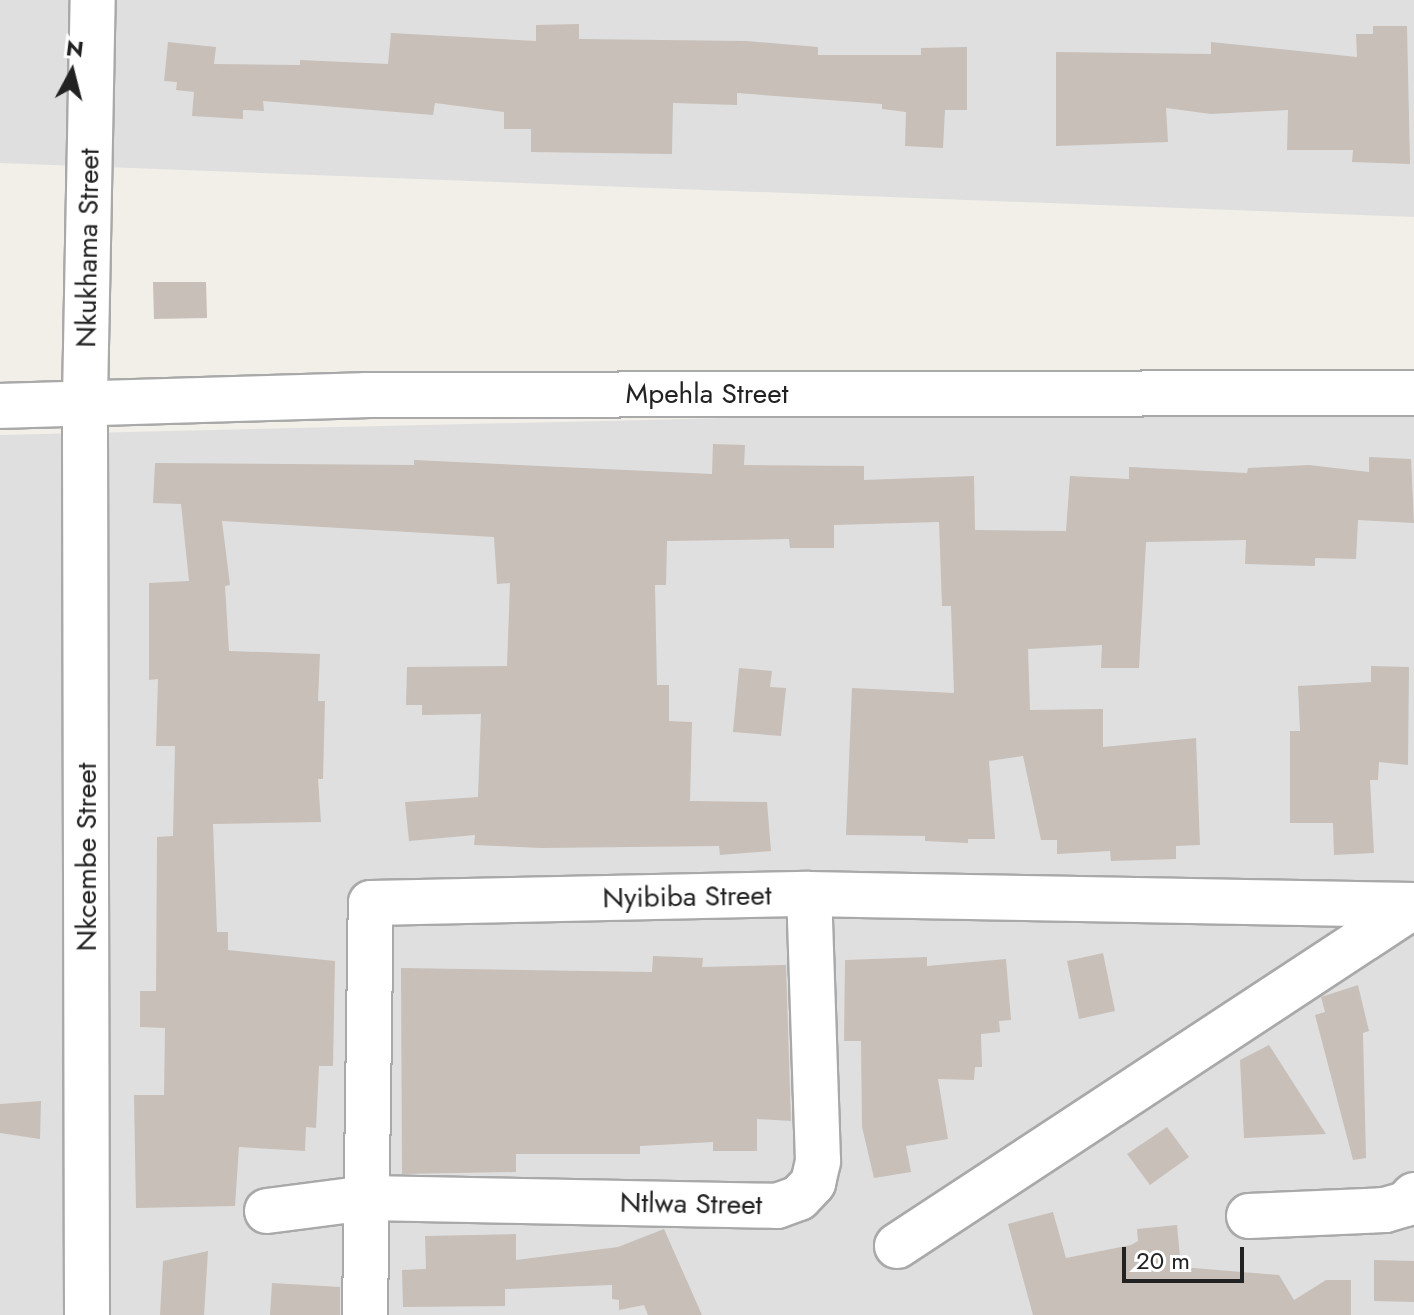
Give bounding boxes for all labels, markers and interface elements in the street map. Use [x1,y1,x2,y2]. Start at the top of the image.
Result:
text: N [64,31,86,65]
north arrow [32,32,112,112]
street label: Nkukhama Street [69,148,107,348]
street label: Mpehla Street [626,377,788,411]
street label: Nkcembe Street [70,763,104,951]
street label: Nyibiba Street [602,879,772,915]
street label: Ntlwa Street [619,1186,763,1222]
scale bar [1126,1231,1248,1281]
text: 20 m [1136,1243,1190,1278]

